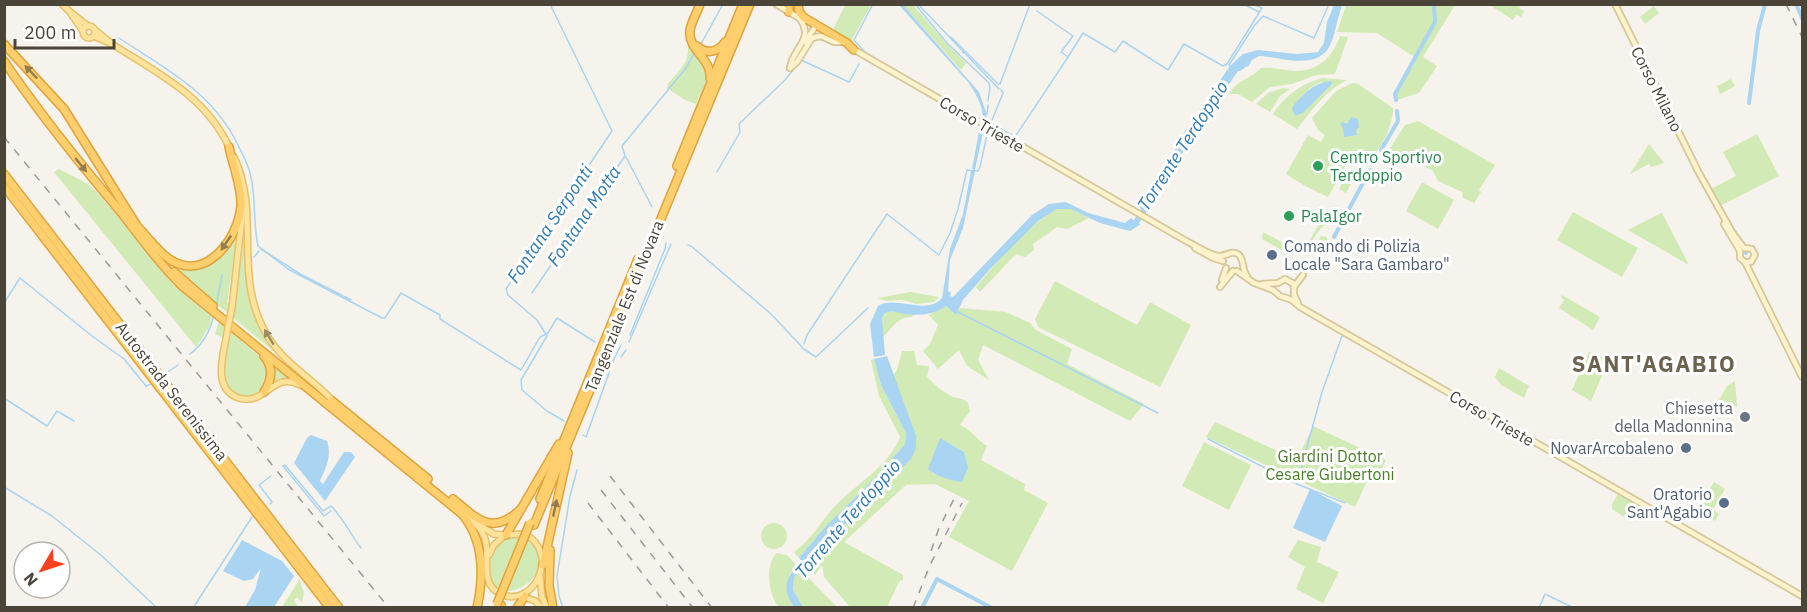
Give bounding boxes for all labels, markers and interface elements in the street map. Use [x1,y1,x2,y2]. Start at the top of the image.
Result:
scale bar [15,12,114,50]
text: 200 m [24,21,76,44]
street label: Corso Milano [1627,43,1687,135]
one-way arrow [24,66,38,80]
water label: Torrente Terdoppio [1132,76,1233,215]
street label: Corso Trieste [936,92,1028,156]
place label: Centro Sportivo Terdoppio [1330,147,1442,185]
one-way arrow [74,157,87,173]
marker: Centro Sportivo Terdoppio [1311,159,1325,173]
water label: Fontana Serponti [502,160,598,287]
water label: Fontana Motta [542,161,626,270]
place label: PalaIgor [1301,206,1362,226]
marker: PalaIgor [1282,209,1296,223]
street label: Tangenziale Est di Novara [580,217,668,395]
one-way arrow [220,234,232,250]
place label: Comando di Polizia Locale "Sara Gambaro" [1284,236,1450,274]
marker: Comando di Polizia Locale "Sara Gambaro" [1265,248,1279,262]
street label: Autostrada Serenissima [112,318,233,465]
one-way arrow [264,328,274,345]
district label: SANT'AGABIO [1572,349,1736,378]
street label: Corso Trieste [1446,386,1538,450]
place label: Chiesetta della Madonnina [1614,398,1733,436]
marker: Chiesetta della Madonnina [1738,410,1752,424]
place label: NovarArcobaleno [1550,438,1674,458]
marker: NovarArcobaleno [1679,441,1693,455]
park label: Giardini Dottor Cesare Giubertoni [1265,446,1395,484]
water label: Torrente Terdoppio [790,454,906,583]
place label: Oratorio Sant'Agabio [1627,484,1712,522]
marker: Oratorio Sant'Agabio [1717,496,1731,510]
one-way arrow [551,498,560,517]
north arrow [12,540,72,600]
text: N [19,569,42,590]

